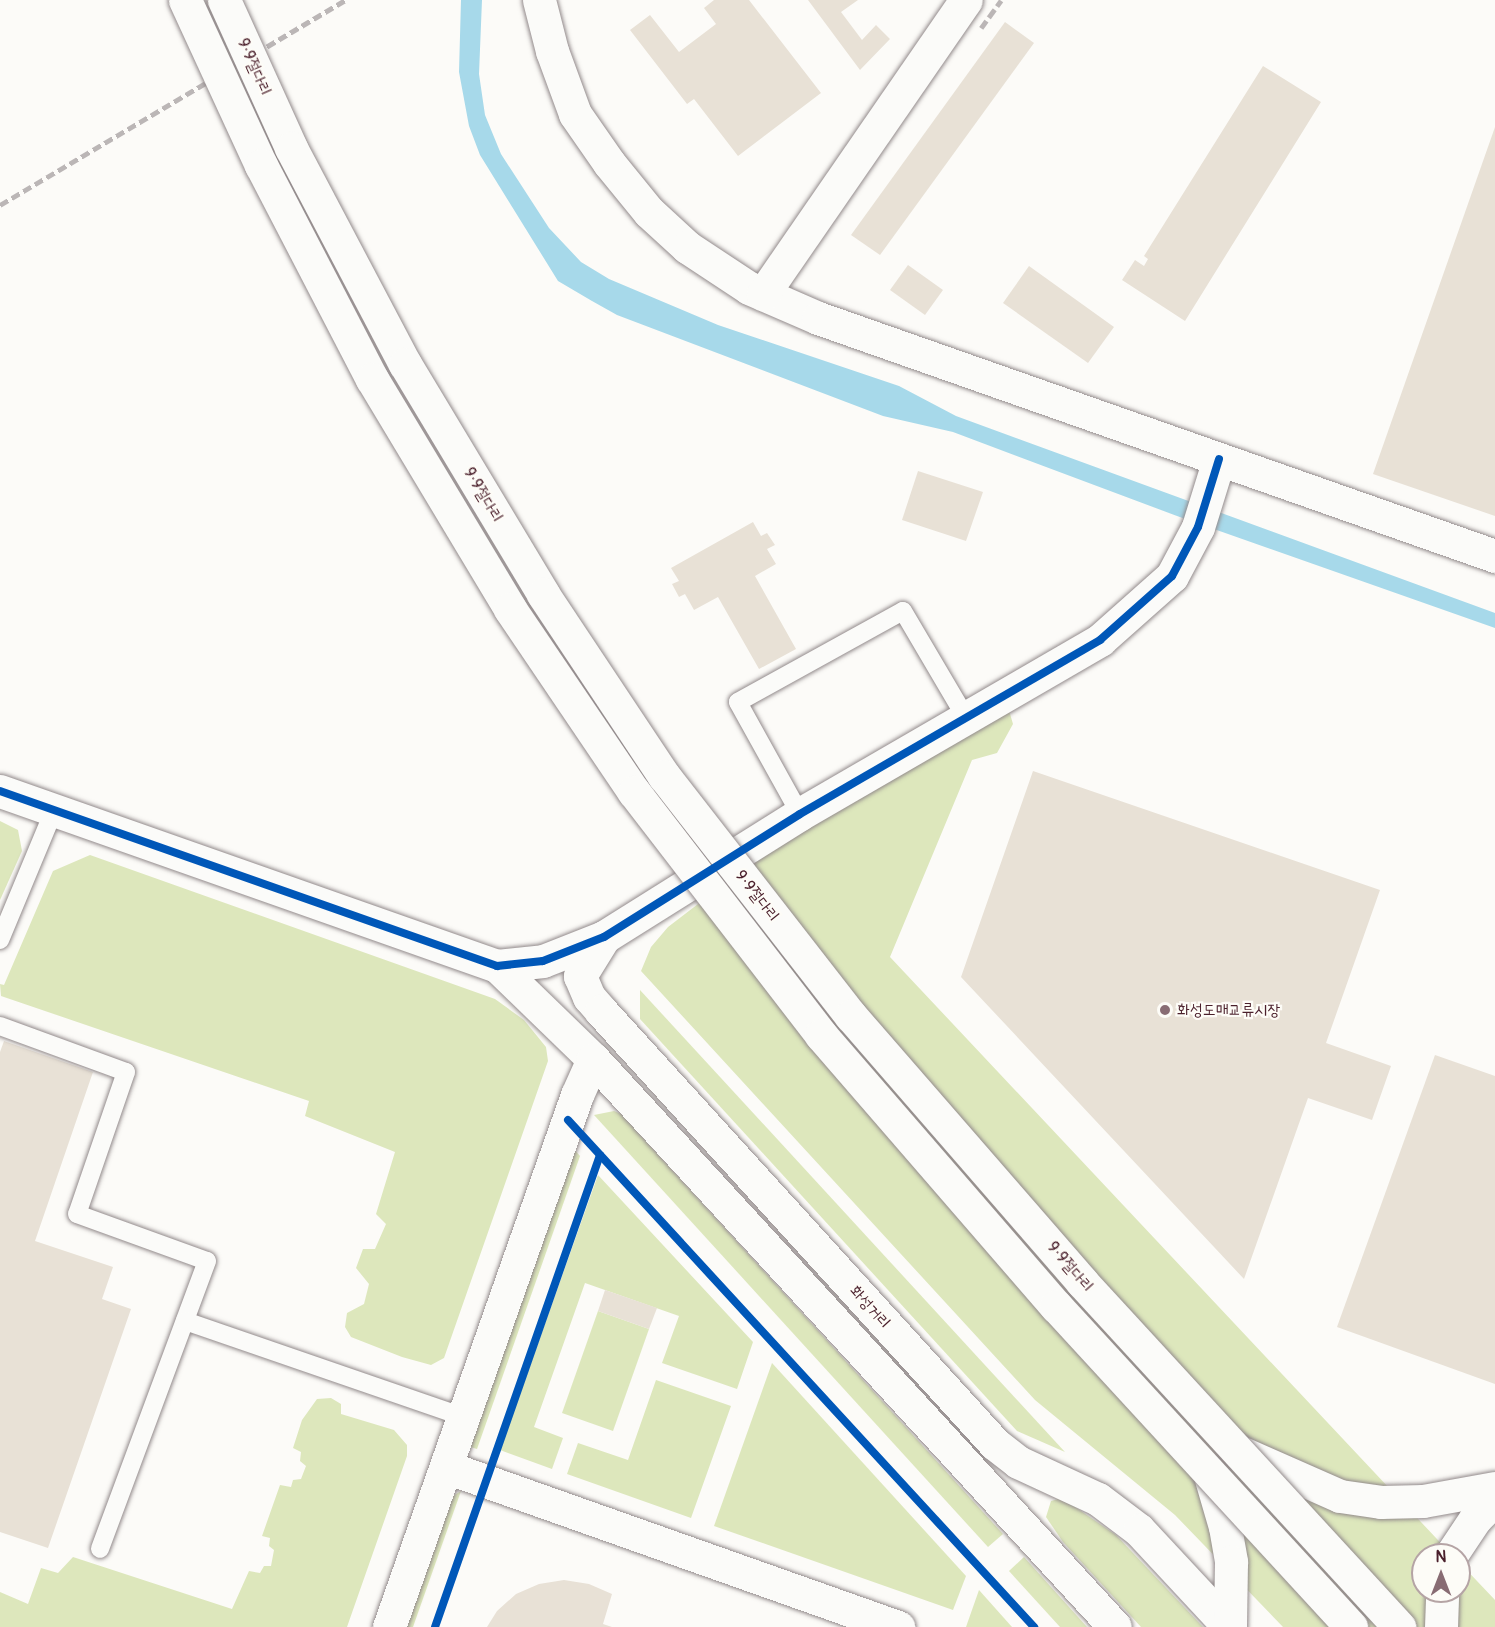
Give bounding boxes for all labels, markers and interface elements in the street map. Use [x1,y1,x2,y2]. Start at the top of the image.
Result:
street label: 9·9절다리 [233,36,275,98]
street label: 9·9절다리 [459,464,507,526]
street label: 9·9절다리 [731,866,783,926]
place label: 화성도매교류시장 [1177,1000,1280,1020]
marker: 화성도매교류시장 [1158,1003,1172,1017]
street label: 9·9절다리 [1043,1238,1097,1296]
street label: 화성거리 [846,1281,894,1333]
north arrow [1411,1543,1471,1603]
text: N [1436,1547,1446,1567]

